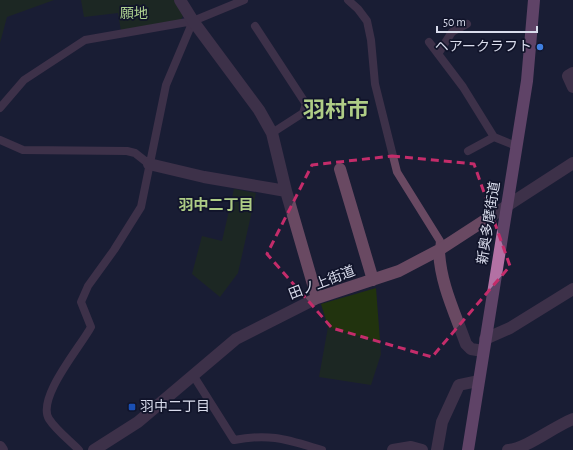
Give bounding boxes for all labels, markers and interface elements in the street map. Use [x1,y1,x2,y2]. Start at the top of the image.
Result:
park label: 願地 [120,6,148,21]
scale bar [437,8,537,34]
text: 50 m [443,16,466,28]
place label: ヘアークラフト [435,39,532,54]
marker: ヘアークラフト [535,42,545,52]
district label: 羽村市 [303,98,369,121]
street label: 新奥多摩街道 [475,180,502,266]
district label: 羽中二丁目 [178,197,254,213]
street label: 田ノ上街道 [286,263,357,302]
place label: 羽中二丁目 [140,399,210,414]
marker: 羽中二丁目 [127,402,137,412]

